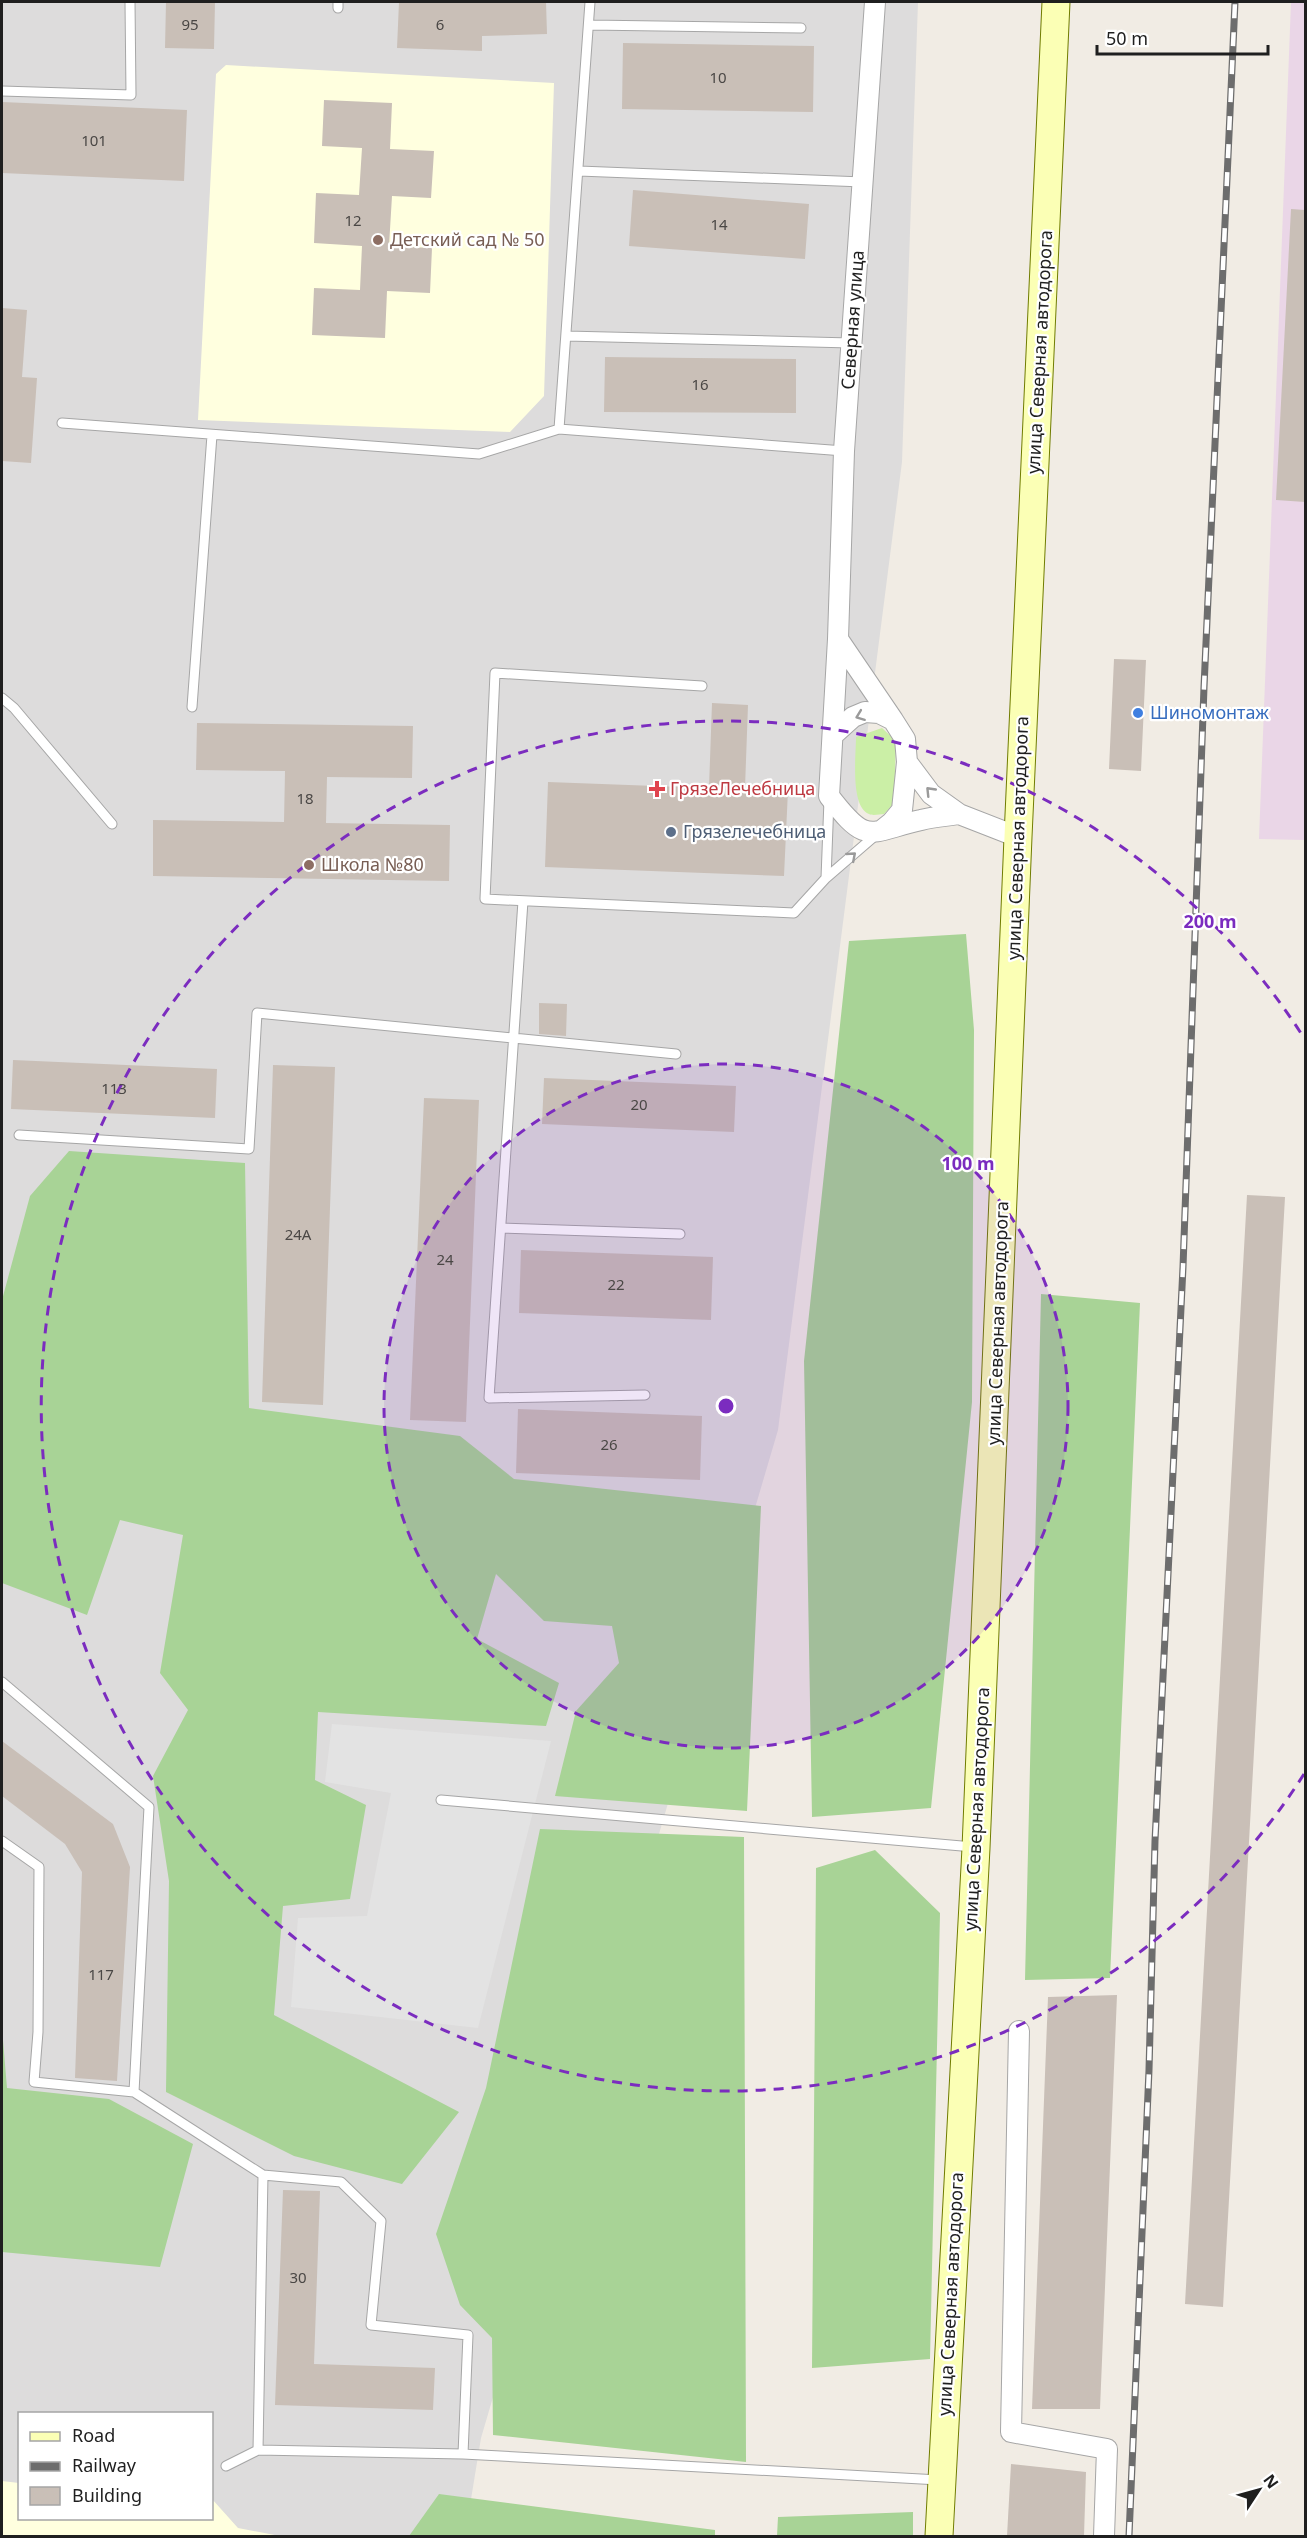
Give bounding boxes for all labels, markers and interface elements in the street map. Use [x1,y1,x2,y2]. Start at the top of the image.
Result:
house number: 95 [181,14,199,34]
house number: 6 [436,14,444,34]
scale bar [1097,18,1268,56]
text: 50 m [1106,26,1148,50]
house number: 10 [709,67,727,87]
house number: 101 [81,130,107,150]
house number: 12 [344,210,362,230]
house number: 14 [710,214,728,234]
place label: Детский сад № 50 [390,227,545,251]
street label: улица Северная автодорога [1021,229,1057,474]
marker: Детский сад № 50 [371,233,385,247]
street label: Северная улица [835,249,869,390]
house number: 16 [691,374,709,394]
place label: Шиномонтаж [1150,700,1269,724]
marker: Шиномонтаж [1131,706,1145,720]
one-way arrow [856,709,867,721]
street label: улица Северная автодорога [1001,716,1033,960]
place label: ГрязеЛечебница [670,776,815,800]
marker: ГрязеЛечебница [648,780,666,798]
house number: 18 [296,788,314,808]
one-way arrow [926,788,937,798]
place label: Грязелечебница [683,819,826,843]
marker: Грязелечебница [664,825,678,839]
place label: Школа №80 [321,852,424,876]
one-way arrow [845,852,855,863]
marker: Школа №80 [302,858,316,872]
text: 200 m [1183,909,1237,933]
house number: 113 [101,1078,127,1098]
house number: 20 [630,1094,648,1114]
text: 100 m [941,1151,995,1175]
street label: улица Северная автодорога [981,1201,1013,1445]
house number: 24А [285,1224,312,1244]
house number: 24 [436,1249,454,1269]
house number: 22 [607,1274,625,1294]
centre of rings [716,1396,736,1416]
house number: 26 [600,1434,618,1454]
street label: улица Северная автодорога [958,1686,994,1931]
house number: 117 [88,1964,114,1984]
street label: улица Северная автодорога [932,2171,968,2416]
house number: 30 [289,2267,307,2287]
legend [18,2412,213,2520]
text: Road [72,2423,115,2447]
text: Railway [72,2453,137,2477]
north arrow [1229,2460,1289,2520]
text: N [1258,2469,1284,2493]
text: Building [72,2483,142,2507]

